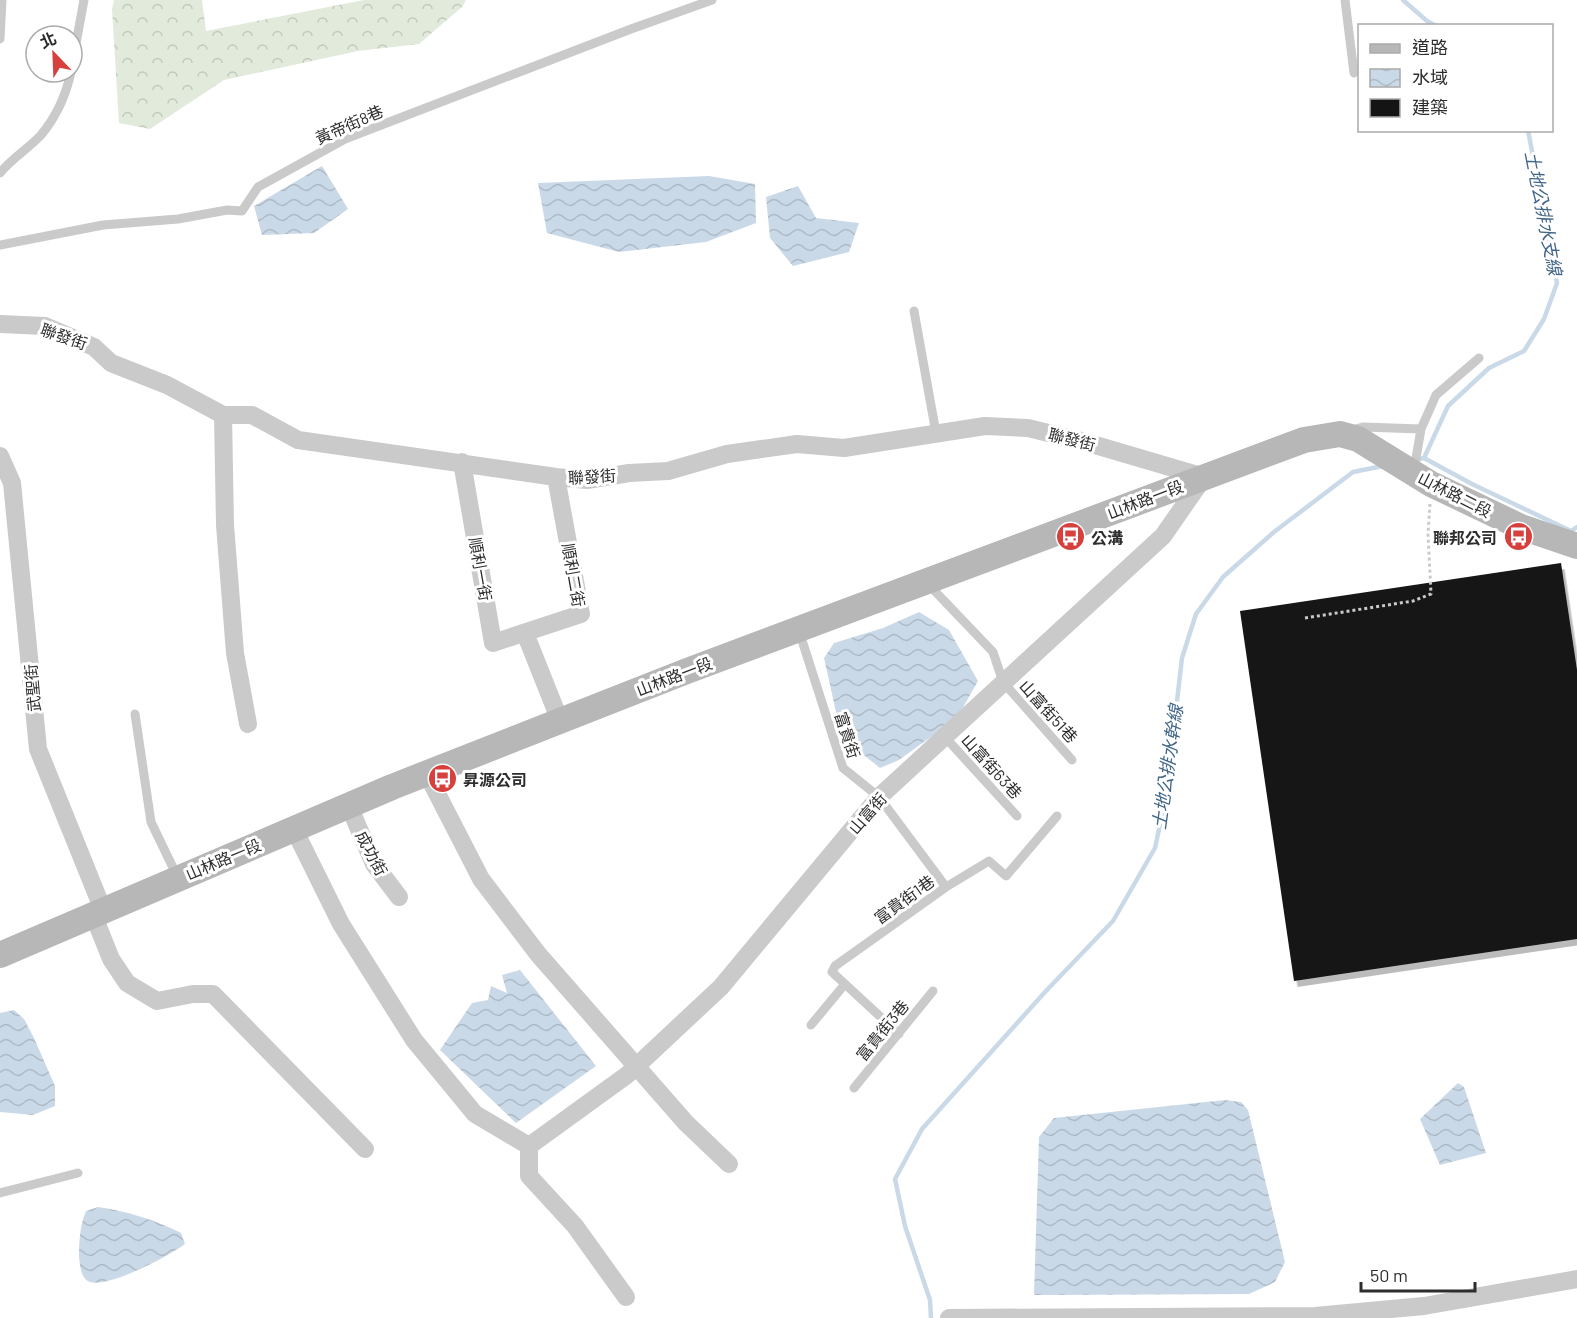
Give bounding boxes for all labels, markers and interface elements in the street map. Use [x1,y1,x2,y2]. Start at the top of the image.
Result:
north arrow [24,24,84,84]
legend [1358,24,1553,132]
text: 北 [37,28,59,52]
text: 道路 [1412,36,1448,58]
text: 水域 [1412,66,1448,88]
text: 建築 [1412,96,1448,118]
street label: 黃帝街8巷 [312,101,386,147]
water label: 土地公排水支線 [1521,149,1567,279]
street label: 聯發街 [38,319,90,353]
street label: 聯發街 [1046,424,1098,454]
street label: 聯發街 [568,465,616,487]
street label: 山林路二段 [1415,467,1495,521]
street label: 山林路一段 [1104,476,1186,522]
bus stop icon: 公溝 [1054,521,1086,553]
bus stop icon: 聯邦公司 [1502,521,1534,553]
place label: 公溝 [1091,528,1123,547]
place label: 聯邦公司 [1433,528,1497,547]
street label: 順利一街 [466,536,496,602]
street label: 順利二街 [559,542,589,608]
street label: 山林路一段 [633,653,715,699]
street label: 武聖街 [20,663,44,713]
street label: 山富街51巷 [1016,676,1082,746]
water label: 土地公排水幹線 [1147,701,1187,831]
street label: 富貴街 [832,709,864,761]
street label: 山富街63巷 [958,730,1026,802]
bus stop icon: 昇源公司 [426,763,458,795]
place label: 昇源公司 [463,770,527,789]
street label: 山富街 [844,789,890,837]
street label: 成功街 [352,827,392,879]
street label: 山林路一段 [182,835,264,883]
street label: 富貴街1巷 [870,871,938,927]
street label: 富貴街3巷 [852,996,912,1064]
scale bar [1361,1255,1475,1293]
text: 50 m [1370,1264,1408,1286]

